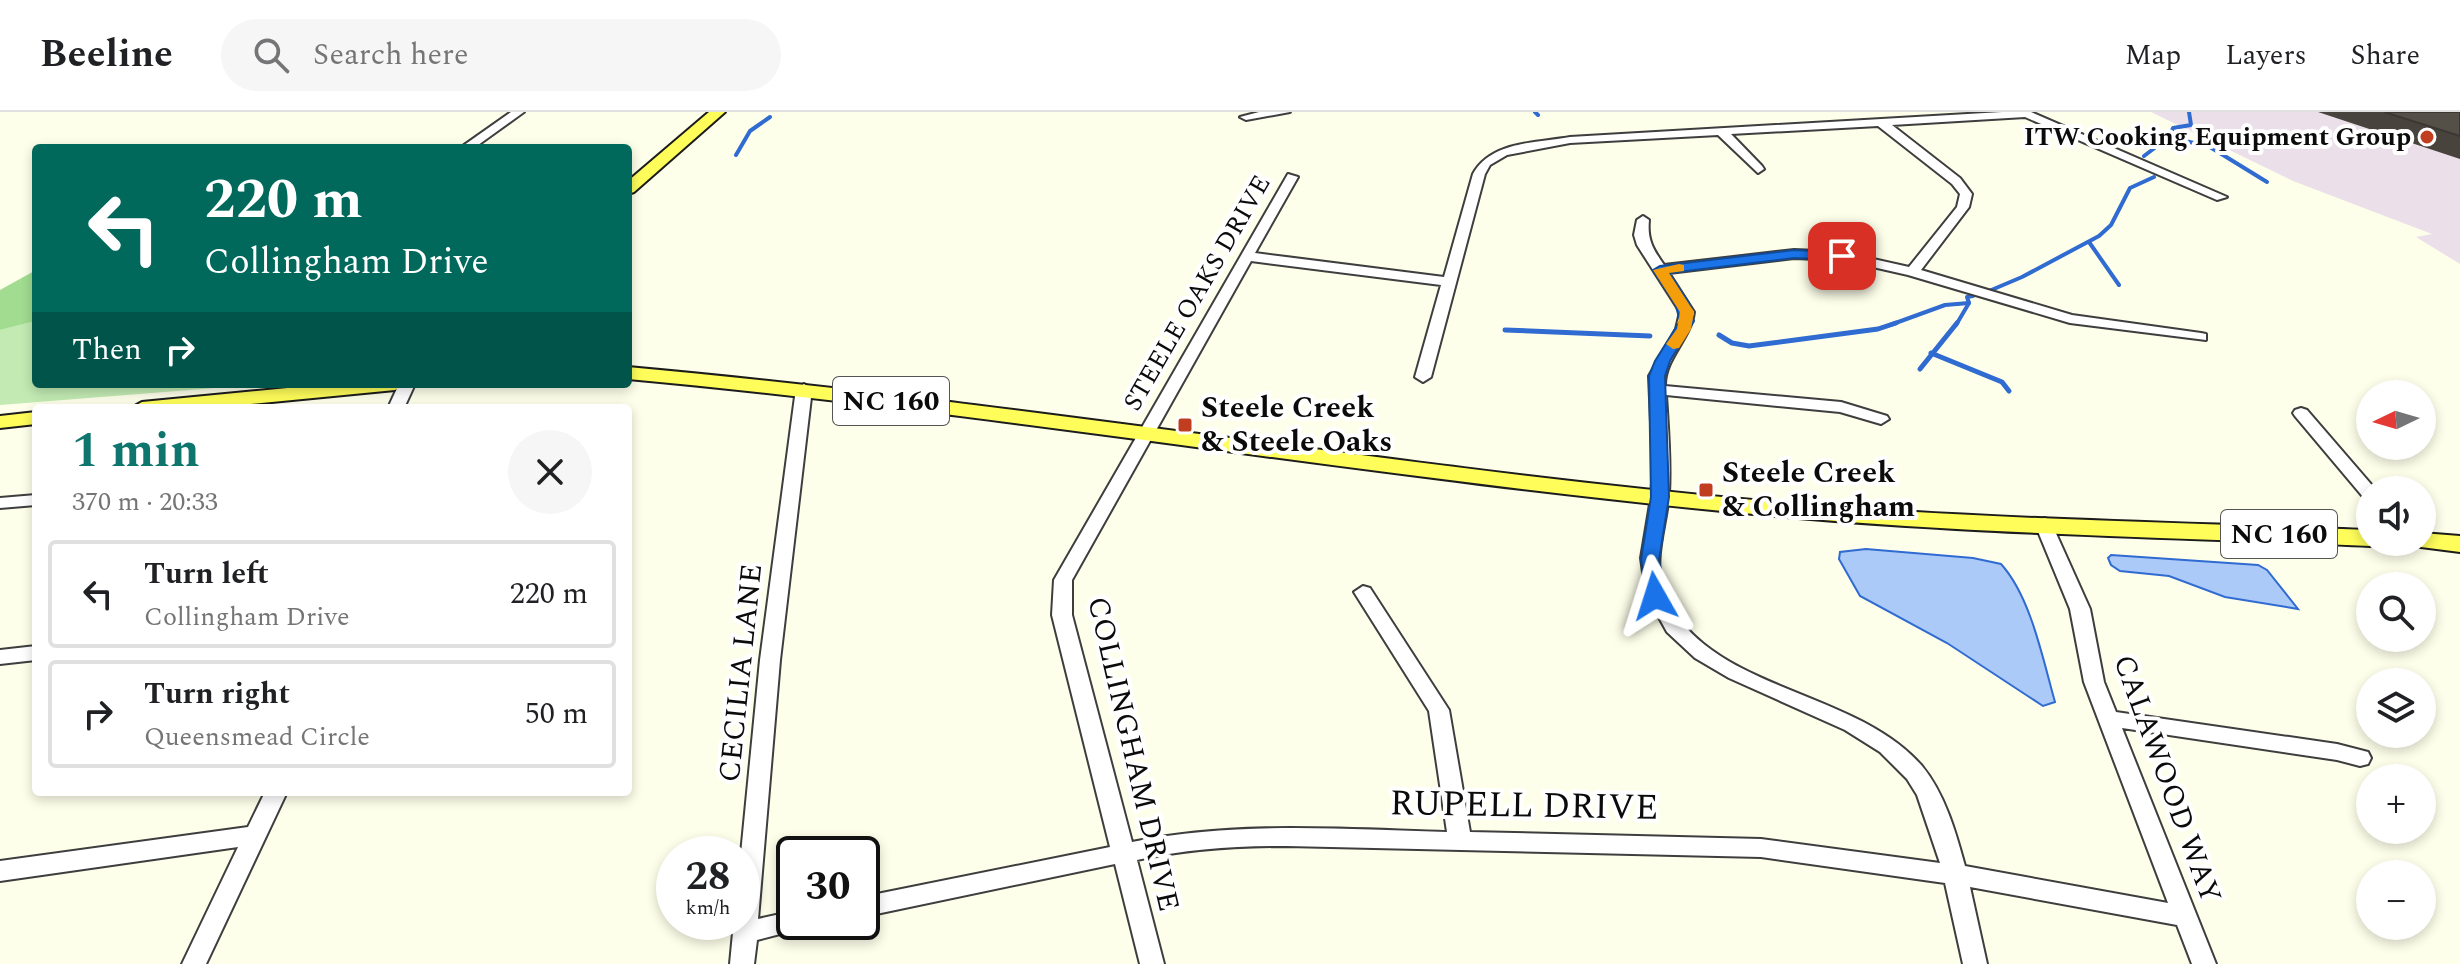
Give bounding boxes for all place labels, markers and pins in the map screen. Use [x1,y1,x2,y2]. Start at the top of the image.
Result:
place label: ITW Cooking Equipment Group [2024,117,2411,157]
marker: ITW Cooking Equipment Group [2418,128,2436,146]
pin [1808,222,1876,290]
place label: Steele Creek & Steele Oaks [1201,385,1392,465]
marker: Steele Creek & Steele Oaks [1176,416,1194,434]
place label: Steele Creek & Collingham [1722,450,1915,530]
marker: Steele Creek & Collingham [1697,481,1715,499]

